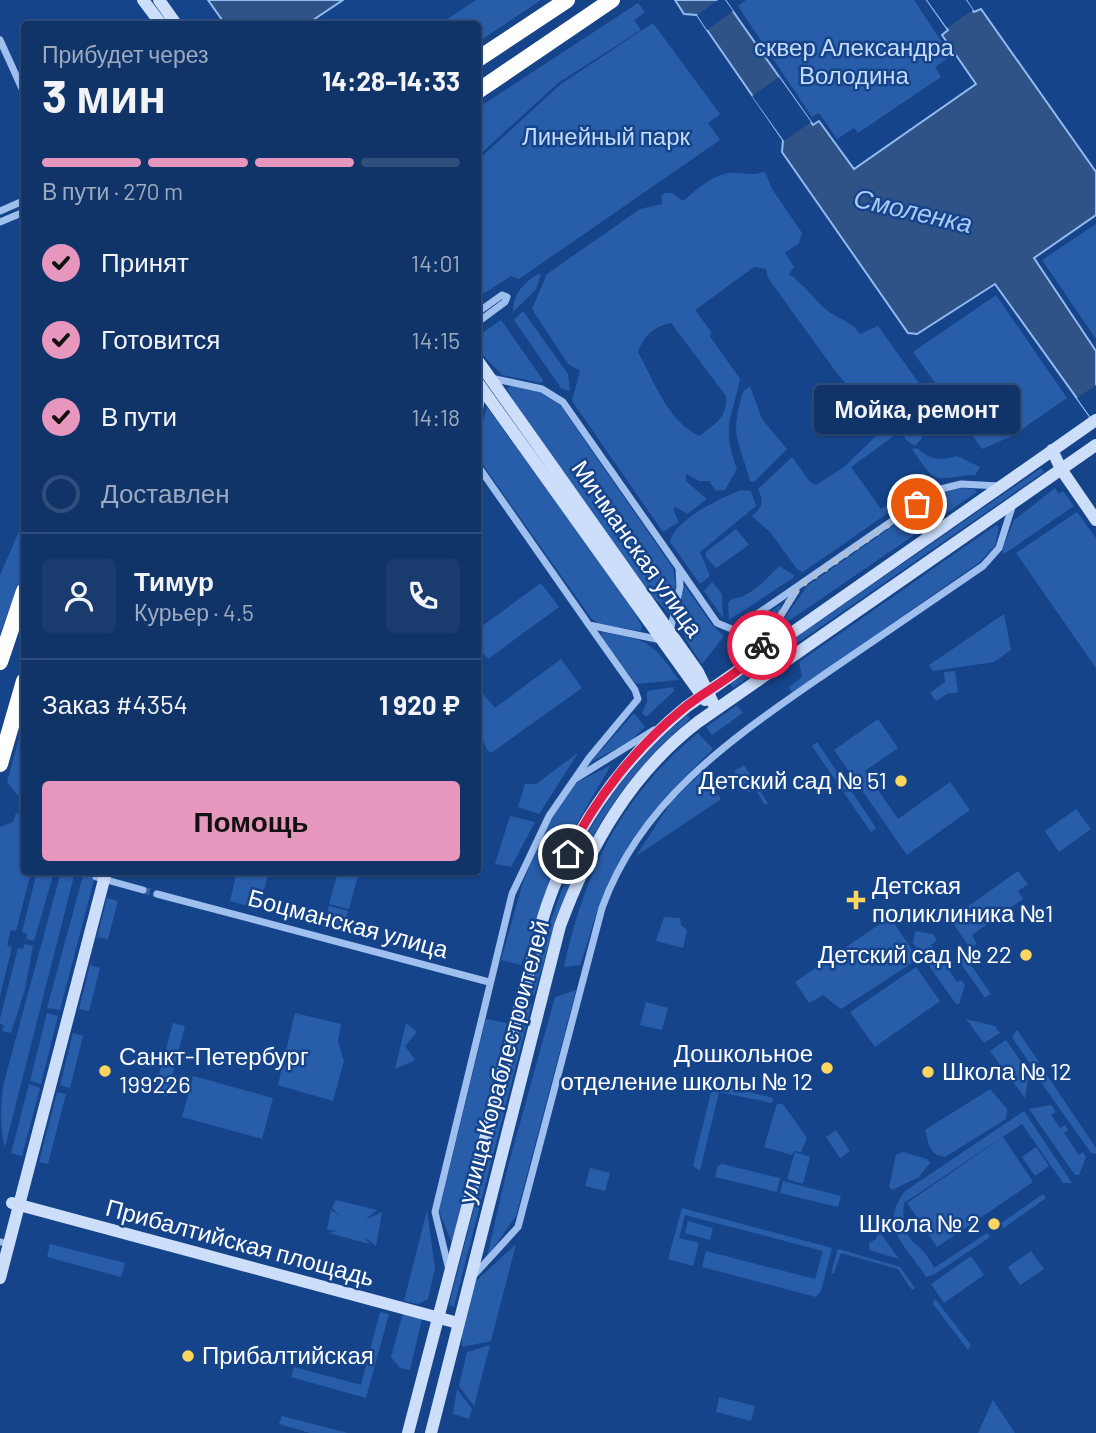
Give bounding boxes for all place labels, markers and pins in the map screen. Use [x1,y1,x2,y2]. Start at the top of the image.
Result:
callout: Мойка, ремонт [814,385,1020,434]
pin [887,474,947,534]
place label: Детский сад № 51 [699,765,887,794]
marker: Детский сад № 51 [893,773,909,789]
pin [538,824,598,884]
place label: Детская поликлиника №1 [872,870,1053,927]
marker: Детская поликлиника №1 [846,890,866,910]
place label: Детский сад № 22 [818,939,1012,968]
marker: Детский сад № 22 [1018,947,1034,963]
place label: Дошкольное отделение школы № 12 [561,1038,813,1095]
place label: Санкт-Петербург 199226 [119,1041,309,1098]
place label: Школа № 12 [942,1056,1072,1085]
marker: Дошкольное отделение школы № 12 [819,1060,835,1076]
marker: Санкт-Петербург 199226 [97,1063,113,1079]
marker: Школа № 12 [920,1064,936,1080]
place label: Школа № 2 [859,1208,980,1237]
marker: Школа № 2 [986,1216,1002,1232]
place label: Прибалтийская [202,1340,374,1369]
marker: Прибалтийская [180,1348,196,1364]

